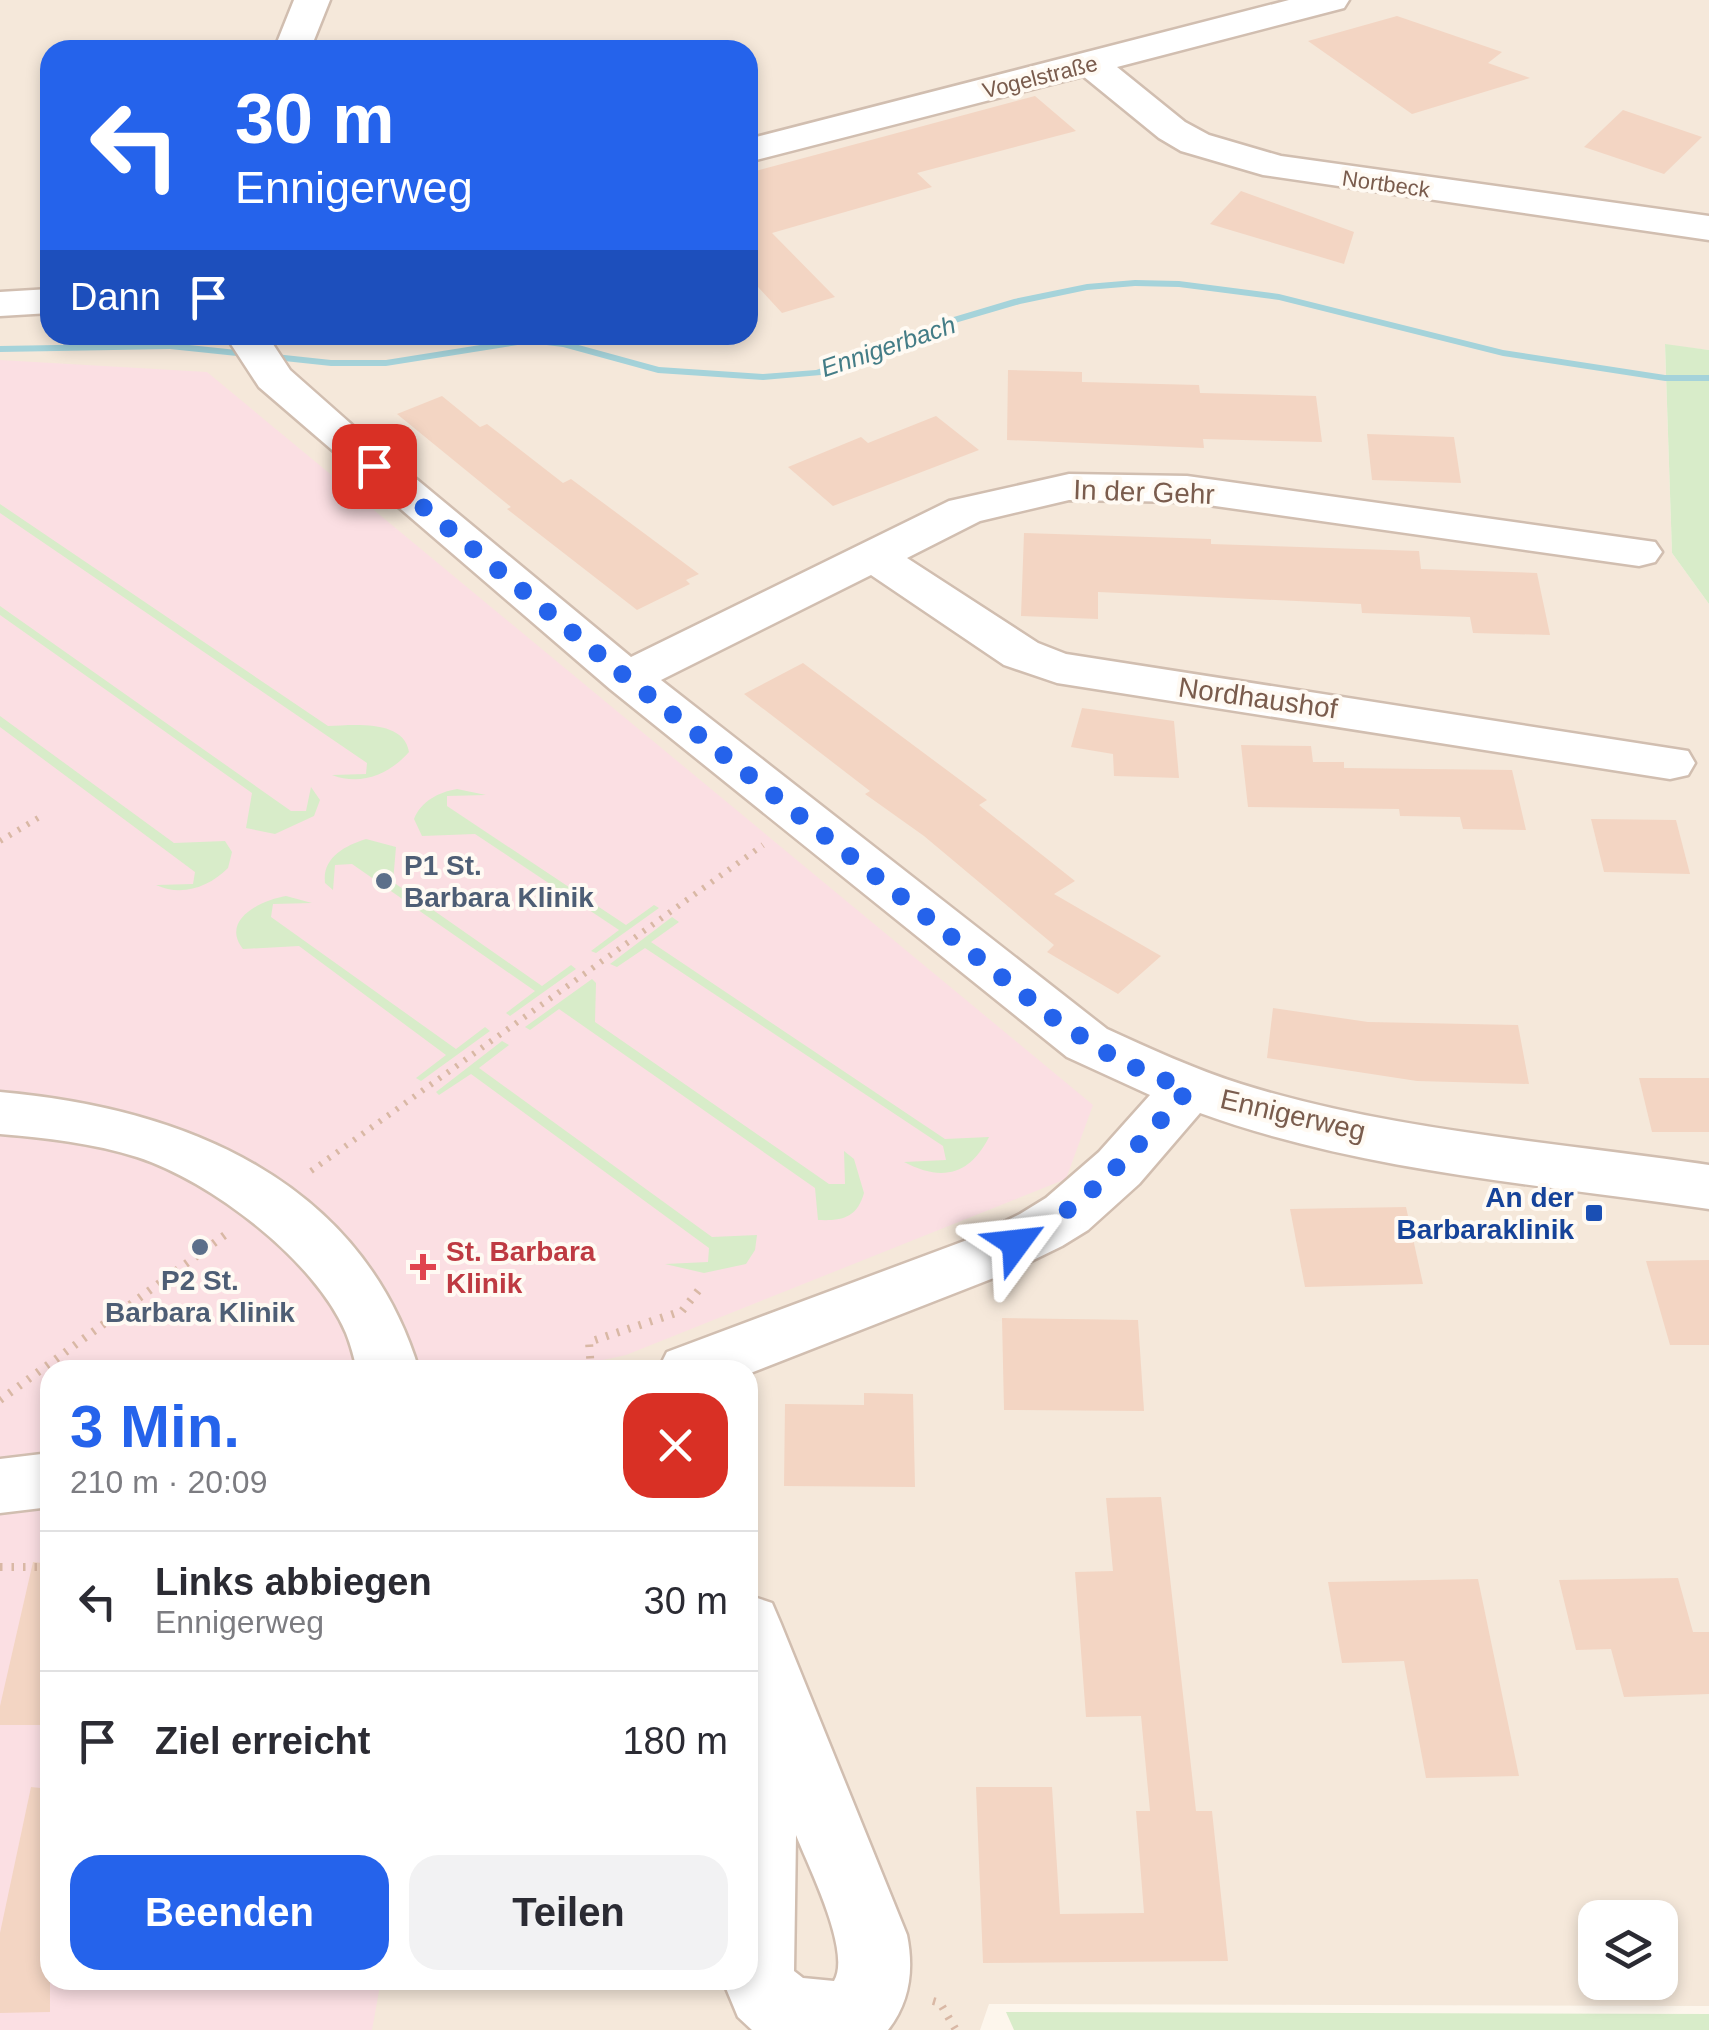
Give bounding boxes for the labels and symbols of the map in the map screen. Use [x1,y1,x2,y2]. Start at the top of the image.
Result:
street label: Vogelstraße [980,51,1100,103]
street label: Nortbeck [1341,165,1432,203]
water label: Ennigerbach [817,310,959,382]
pin [332,424,417,509]
street label: In der Gehr [1073,474,1215,510]
street label: Nordhaushof [1176,671,1340,725]
place label: P1 St. Barbara Klinik [404,850,594,913]
marker: P1 St. Barbara Klinik [373,870,395,892]
street label: Ennigerweg [1217,1083,1369,1147]
place label: An der Barbaraklinik [1397,1182,1574,1245]
position arrow [964,1191,1068,1295]
marker: An der Barbaraklinik [1583,1202,1605,1224]
marker: P2 St. Barbara Klinik [189,1236,211,1258]
place label: St. Barbara Klinik [446,1236,596,1299]
marker: St. Barbara Klinik [410,1254,436,1280]
place label: P2 St. Barbara Klinik [105,1265,295,1328]

